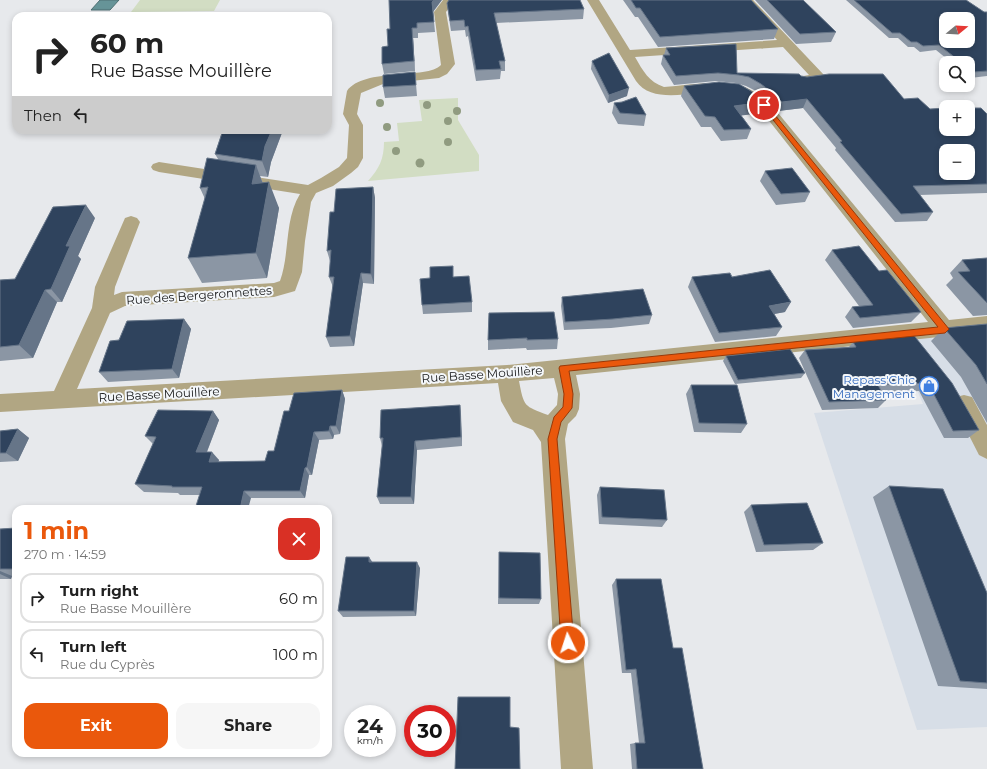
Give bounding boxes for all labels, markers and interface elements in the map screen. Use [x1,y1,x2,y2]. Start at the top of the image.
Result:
north arrow [939,12,975,48]
map controls [939,12,975,180]
text: 60 m [90,26,164,60]
icon: right [24,28,76,80]
button: search [939,56,975,92]
text: Rue Basse Mouillère [90,60,272,82]
pin [747,88,781,122]
icon: arrive [753,94,775,116]
button: + [939,100,975,136]
icon: left [70,104,92,126]
text: Then [24,106,62,125]
button: − [939,144,975,180]
street label: Rue des Bergeronnettes [126,282,273,308]
street label: Rue Basse Mouillère [421,362,543,386]
place label: Repass'Chic Management [833,372,915,401]
shop icon: Repass'Chic Management [918,375,940,397]
street label: Rue Basse Mouillère [98,383,220,405]
text: 1 min [24,516,89,545]
button: close [278,518,320,560]
text: 270 m · 14:59 [24,546,106,562]
text: Turn right [60,581,139,600]
icon: right [26,587,48,609]
text: 60 m [279,589,318,608]
text: Rue Basse Mouillère [60,600,191,616]
position arrow [547,622,589,664]
text: Turn left [60,637,127,656]
icon: left [26,643,48,665]
text: 100 m [273,645,318,664]
text: Rue du Cyprès [60,656,155,672]
button: Exit [24,703,168,749]
button: Share [176,703,320,749]
speed limit sign: 30 [404,705,456,757]
text: 24 [357,714,383,738]
text: km/h [357,734,383,747]

